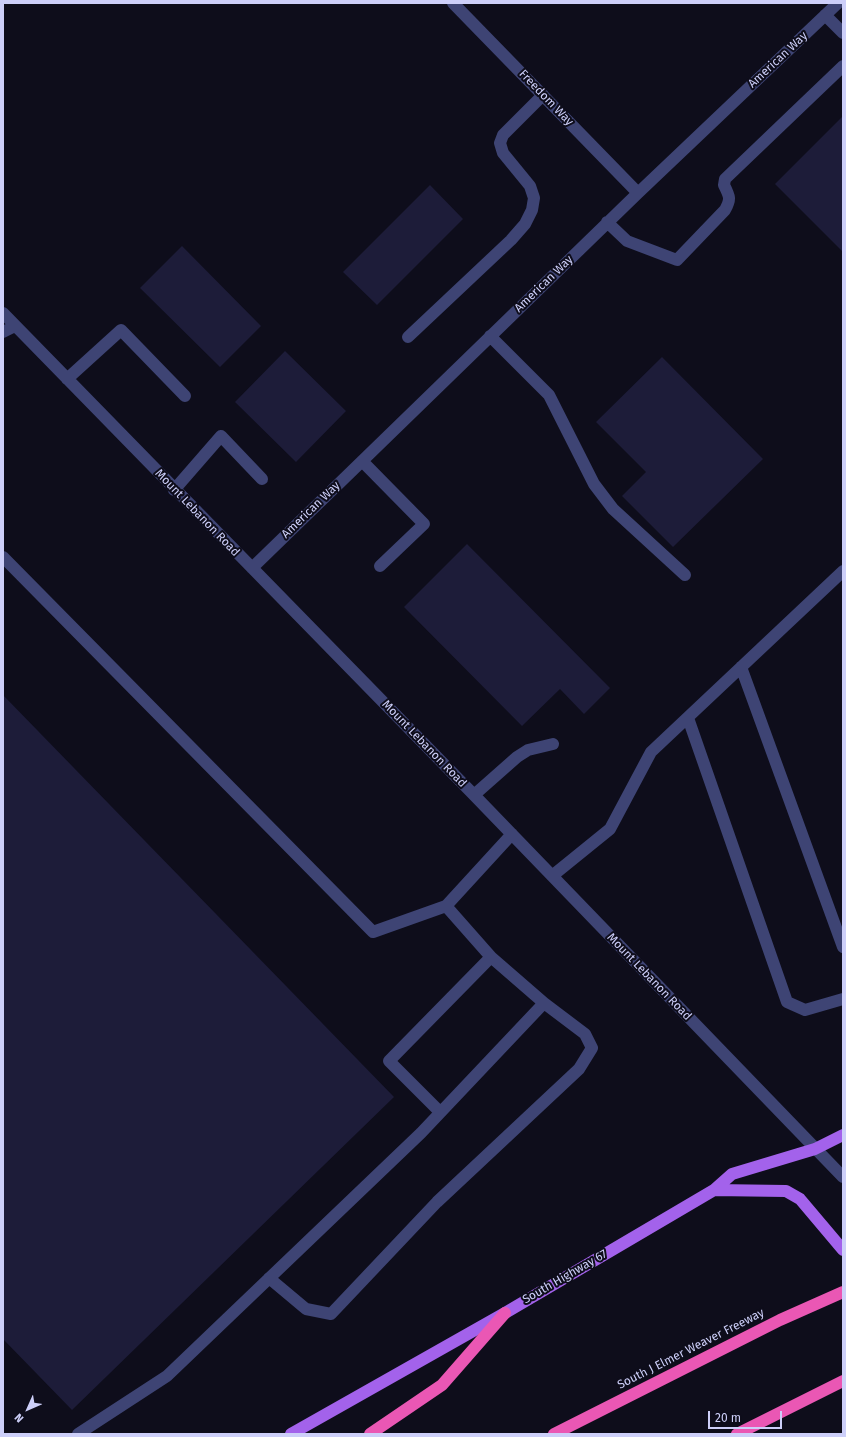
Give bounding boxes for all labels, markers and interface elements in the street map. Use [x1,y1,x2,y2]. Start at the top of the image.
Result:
street label: American Way [745,29,811,91]
street label: Freedom Way [516,67,576,129]
street label: American Way [512,252,576,316]
street label: Mount Lebanon Road [152,466,242,560]
street label: American Way [279,478,343,542]
street label: Mount Lebanon Road [379,697,469,791]
street label: Mount Lebanon Road [604,930,694,1024]
street label: South Highway 67 [520,1247,610,1307]
street label: South J Elmer Weaver Freeway [615,1306,767,1392]
north arrow [8,1389,48,1429]
scale bar [710,1403,784,1429]
text: N [12,1411,26,1425]
text: 20 m [715,1411,741,1425]

